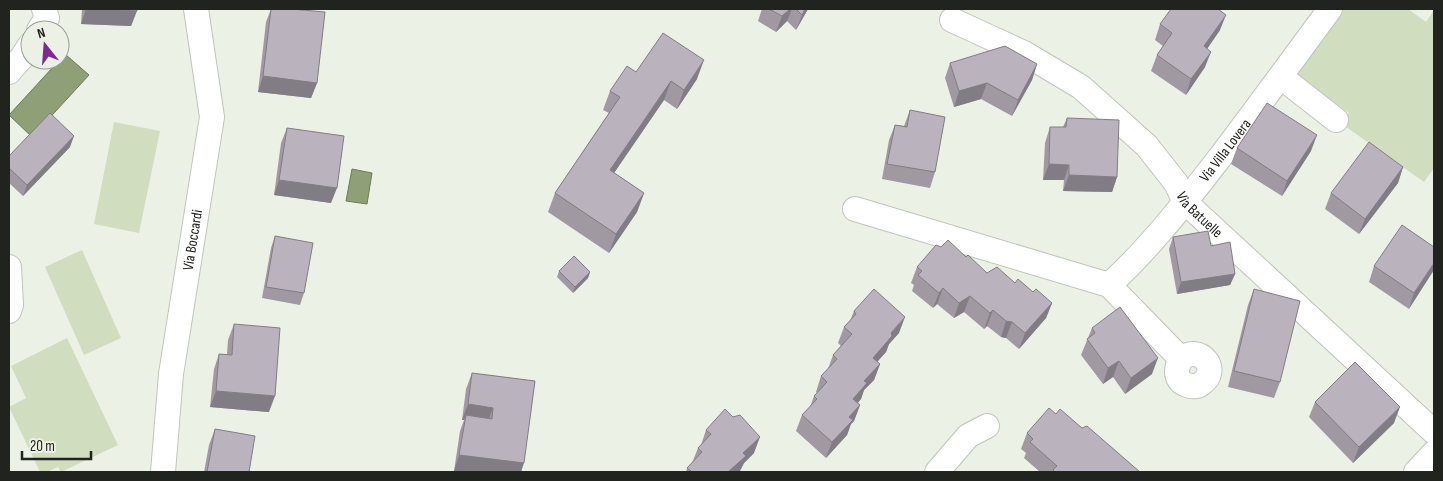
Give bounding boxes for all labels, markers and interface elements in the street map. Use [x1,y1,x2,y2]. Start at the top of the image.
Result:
north arrow [20,20,70,70]
text: N [35,24,47,42]
street label: Via Villa Lovera [1196,115,1256,186]
street label: Via Batuelle [1171,189,1227,242]
street label: Via Boccardi [179,208,207,272]
scale bar [22,428,91,460]
text: 20 m [30,437,55,456]

